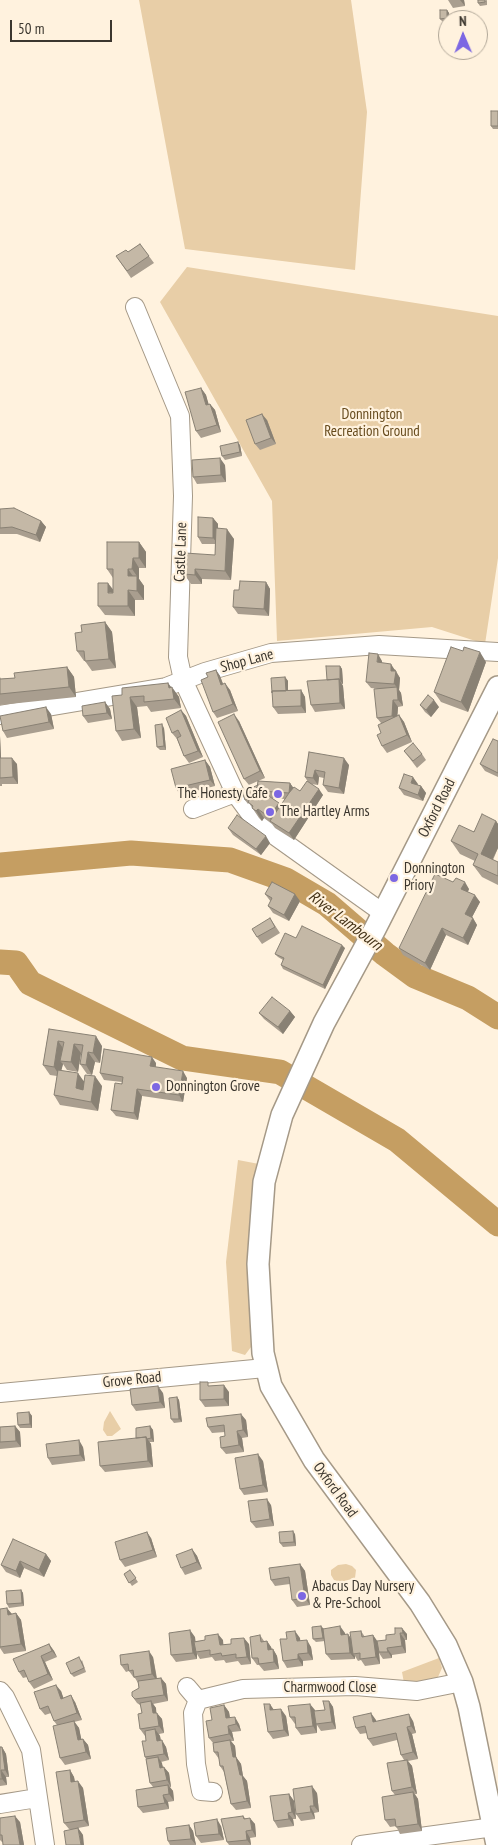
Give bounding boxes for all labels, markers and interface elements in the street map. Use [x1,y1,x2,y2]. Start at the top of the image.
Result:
scale bar [12,10,115,42]
north arrow [438,10,488,60]
text: N [459,12,467,30]
text: 50 m [18,19,44,38]
park label: Donnington Recreation Ground [324,406,420,441]
street label: Castle Lane [171,522,191,582]
street label: Shop Lane [219,645,275,677]
street label: Oxford Road [415,776,459,840]
place label: The Honesty Cafe [177,785,268,803]
marker: The Honesty Cafe [272,788,284,800]
place label: The Hartley Arms [280,803,370,821]
marker: The Hartley Arms [264,806,276,818]
place label: Donnington Priory [404,860,465,895]
marker: Donnington Priory [388,872,400,884]
water label: River Lambourn [304,887,386,955]
place label: Donnington Grove [166,1078,260,1096]
marker: Donnington Grove [150,1081,162,1093]
street label: Grove Road [102,1368,162,1392]
street label: Oxford Road [309,1459,361,1521]
place label: Abacus Day Nursery & Pre-School [312,1578,414,1613]
marker: Abacus Day Nursery & Pre-School [296,1590,308,1602]
street label: Charmwood Close [284,1679,376,1697]

